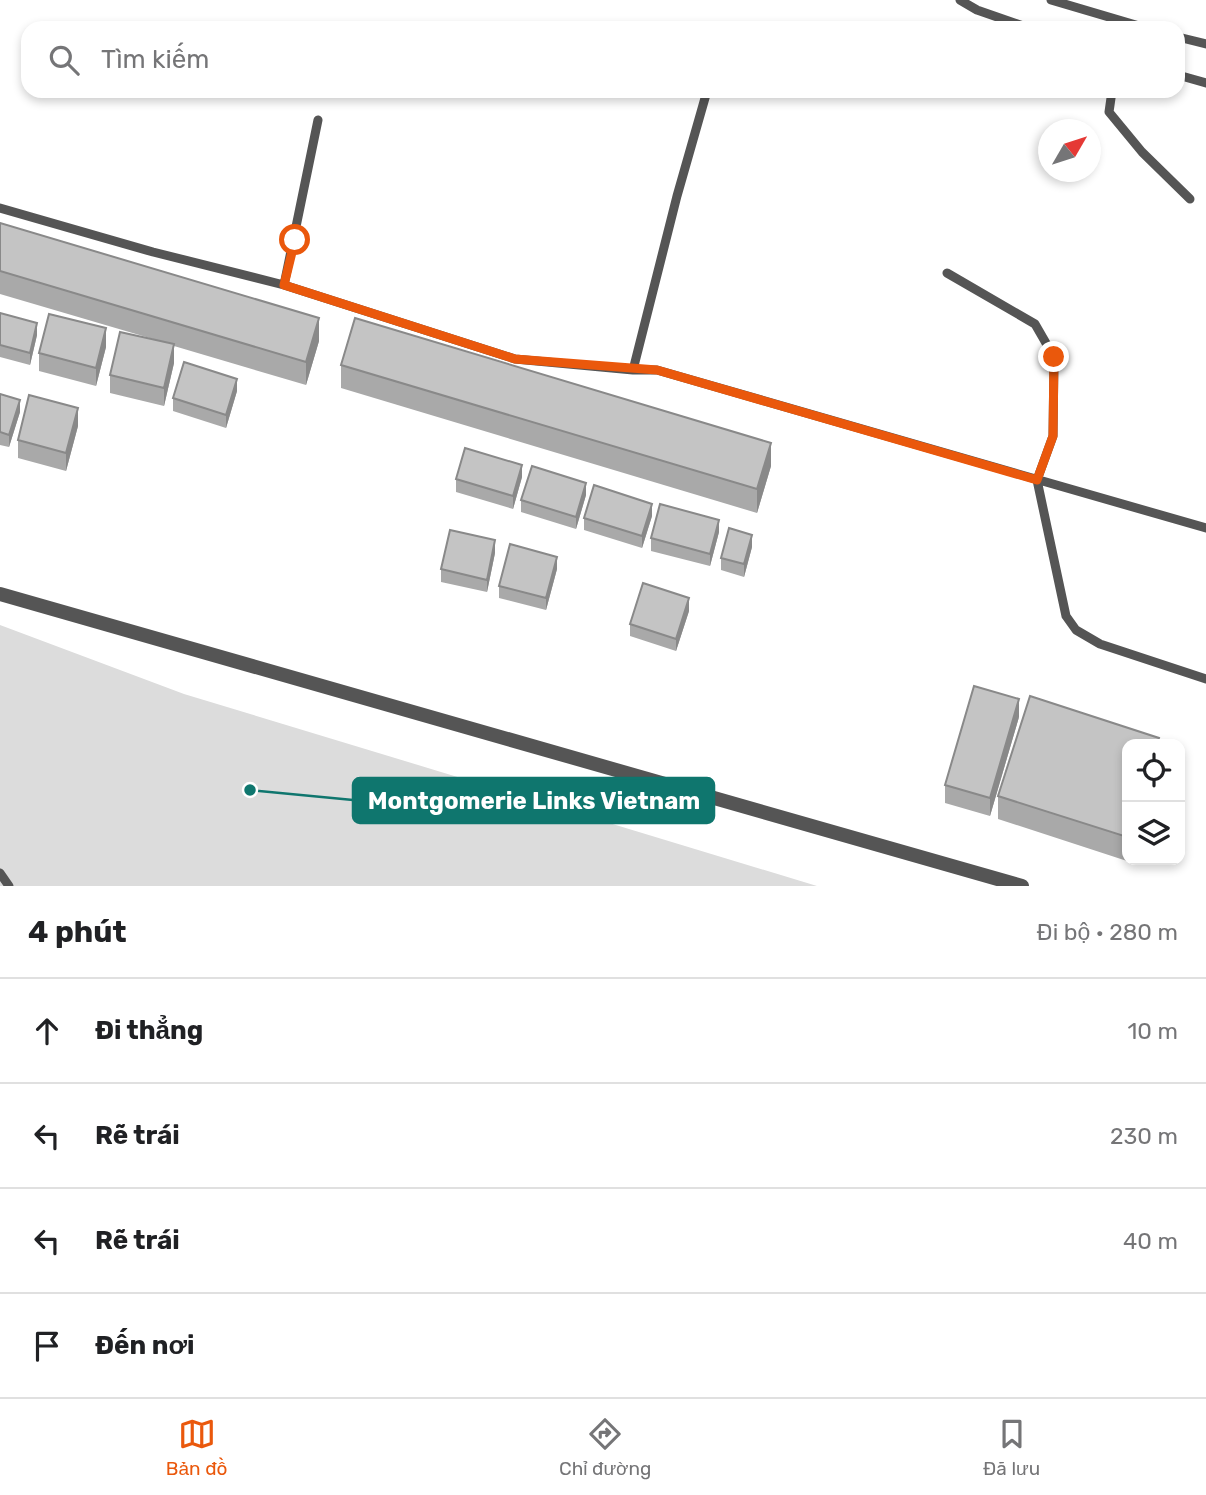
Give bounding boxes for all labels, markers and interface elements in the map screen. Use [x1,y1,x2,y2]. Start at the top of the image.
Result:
search box [21,21,1185,98]
icon: search [45,41,83,79]
text: Tìm kiếm [101,44,209,75]
north arrow [1038,119,1101,182]
route start [279,224,310,255]
route end [1038,341,1069,372]
map controls [1122,739,1185,865]
button: locate [1122,739,1185,802]
callout: Montgomerie Links Vietnam [353,778,714,823]
text: Montgomerie Links Vietnam [368,787,700,815]
button: layers [1122,802,1185,865]
text: 4 phút [28,914,127,950]
text: Đi bộ · 280 m [1037,918,1178,946]
icon: ahead [28,1012,66,1050]
text: Đi thẳng [95,1015,203,1046]
text: 10 m [1127,1017,1178,1045]
icon: left [28,1117,66,1155]
text: Rẽ trái [95,1120,180,1151]
text: 230 m [1110,1122,1178,1150]
icon: left [28,1222,66,1260]
text: Rẽ trái [95,1225,180,1256]
text: 40 m [1123,1227,1178,1255]
icon: arrive [28,1327,66,1365]
text: Đến nơi [95,1330,194,1361]
tab: Bản đồ [166,1415,227,1480]
tab: Chỉ đường [559,1415,651,1480]
tab: Đã lưu [983,1415,1040,1480]

